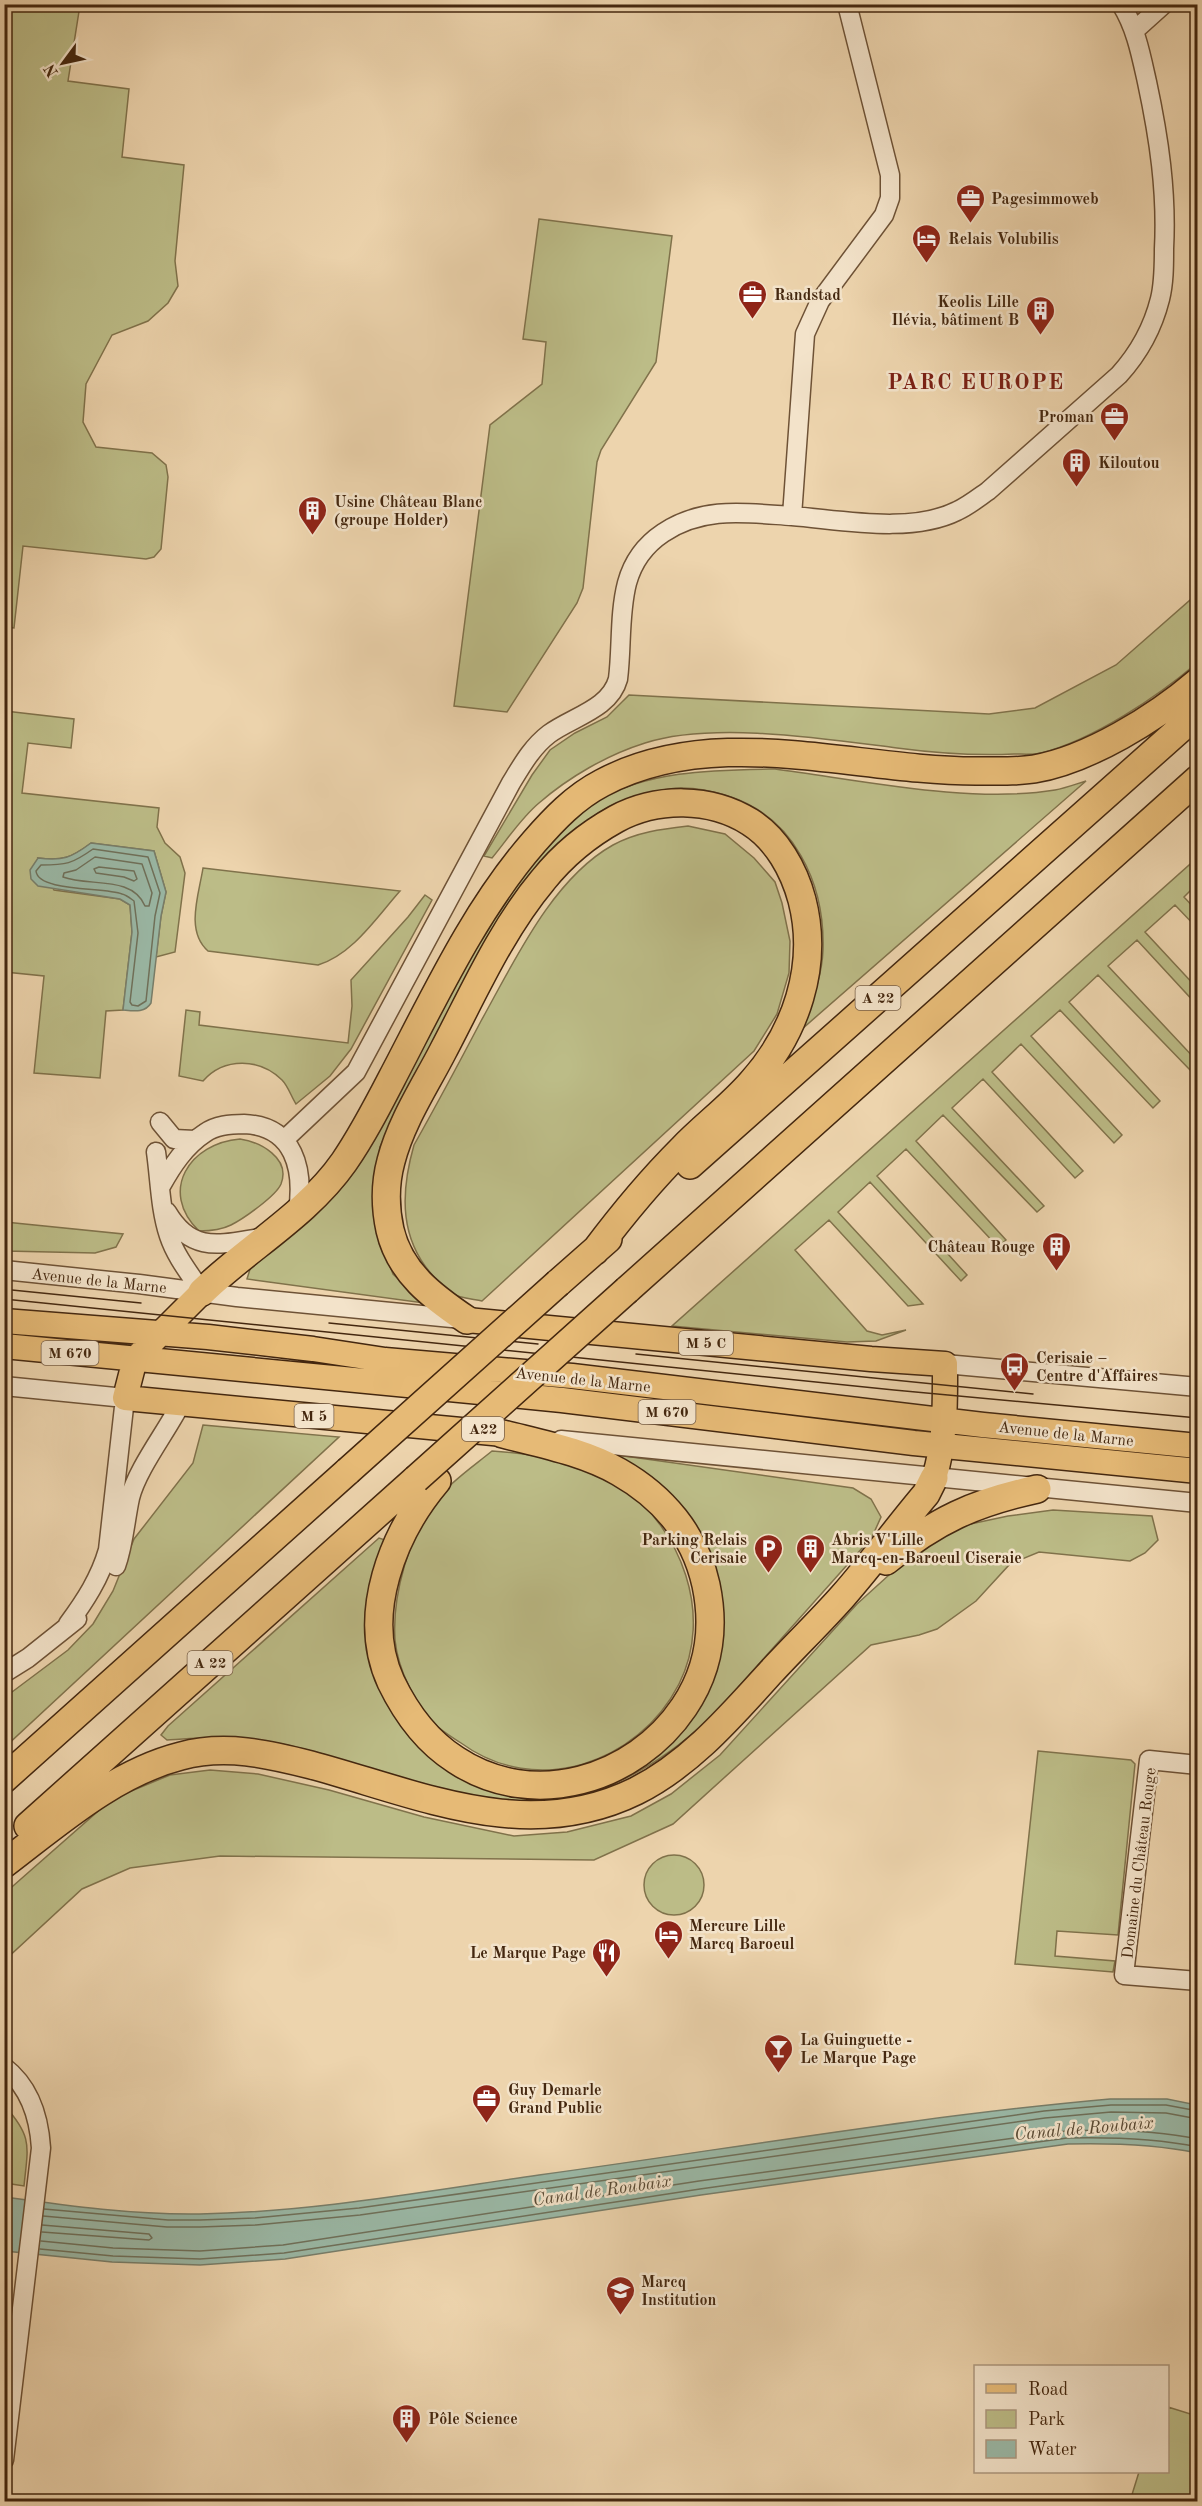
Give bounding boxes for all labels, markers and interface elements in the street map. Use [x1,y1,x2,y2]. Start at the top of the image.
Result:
north arrow [33,33,93,93]
text: N [42,60,62,80]
office icon: Pagesimmoweb [954,182,986,224]
place label: Pagesimmoweb [991,192,1099,208]
hotel icon: Relais Volubilis [911,222,943,264]
place label: Relais Volubilis [948,232,1059,248]
office icon: Randstad [737,278,769,320]
place label: Randstad [774,288,841,304]
building icon: Keolis Lille Ilévia, bâtiment B [1024,294,1056,336]
place label: Keolis Lille Ilévia, bâtiment B [891,295,1019,329]
district label: PARC EUROPE [887,372,1065,394]
office icon: Proman [1099,400,1131,442]
place label: Proman [1038,410,1094,426]
building icon: Kiloutou [1061,446,1093,488]
place label: Kiloutou [1098,456,1160,472]
building icon: Usine Château Blanc (groupe Holder) [297,494,329,536]
place label: Usine Château Blanc (groupe Holder) [334,495,482,529]
road number: A 22 [856,986,900,1010]
building icon: Château Rouge [1040,1230,1072,1272]
place label: Château Rouge [928,1240,1035,1256]
street label: Avenue de la Marne [30,1267,167,1297]
road number: M 5 C [679,1331,733,1355]
road number: M 670 [42,1341,98,1365]
bus stop icon: Cerisaie – Centre d'Affaires [999,1350,1031,1392]
place label: Cerisaie – Centre d'Affaires [1036,1351,1158,1385]
street label: Avenue de la Marne [514,1366,651,1396]
road number: M 670 [638,1400,696,1424]
road number: M 5 [294,1404,334,1428]
road number: A22 [462,1417,504,1441]
street label: Avenue de la Marne [997,1420,1134,1450]
parking icon: Parking Relais Cerisaie [752,1532,784,1574]
building icon: Abris V'Lille Marcq-en-Baroeul Ciseraie [794,1532,826,1574]
place label: Parking Relais Cerisaie [642,1533,747,1567]
place label: Abris V'Lille Marcq-en-Baroeul Ciseraie [831,1533,1022,1567]
road number: A 22 [188,1651,232,1675]
street label: Domaine du Château Rouge [1120,1767,1160,1960]
hotel icon: Mercure Lille Marcq Baroeul [652,1918,684,1960]
place label: Mercure Lille Marcq Baroeul [689,1919,795,1953]
restaurant icon: Le Marque Page [591,1936,623,1978]
place label: Le Marque Page [470,1946,586,1962]
bar icon: La Guinguette - Le Marque Page [763,2032,795,2074]
place label: La Guinguette - Le Marque Page [800,2033,916,2067]
office icon: Guy Demarle Grand Public [471,2082,503,2124]
place label: Guy Demarle Grand Public [508,2083,602,2117]
water label: Canal de Roubaix [1014,2114,1155,2144]
water label: Canal de Roubaix [532,2172,673,2210]
school or university icon: Marcq Institution [604,2274,636,2316]
place label: Marcq Institution [641,2275,717,2309]
legend [974,2365,1169,2473]
text: Road [1028,2381,1068,2399]
building icon: Pôle Science [391,2402,423,2444]
text: Park [1028,2411,1065,2429]
place label: Pôle Science [428,2412,518,2428]
text: Water [1028,2441,1077,2459]

